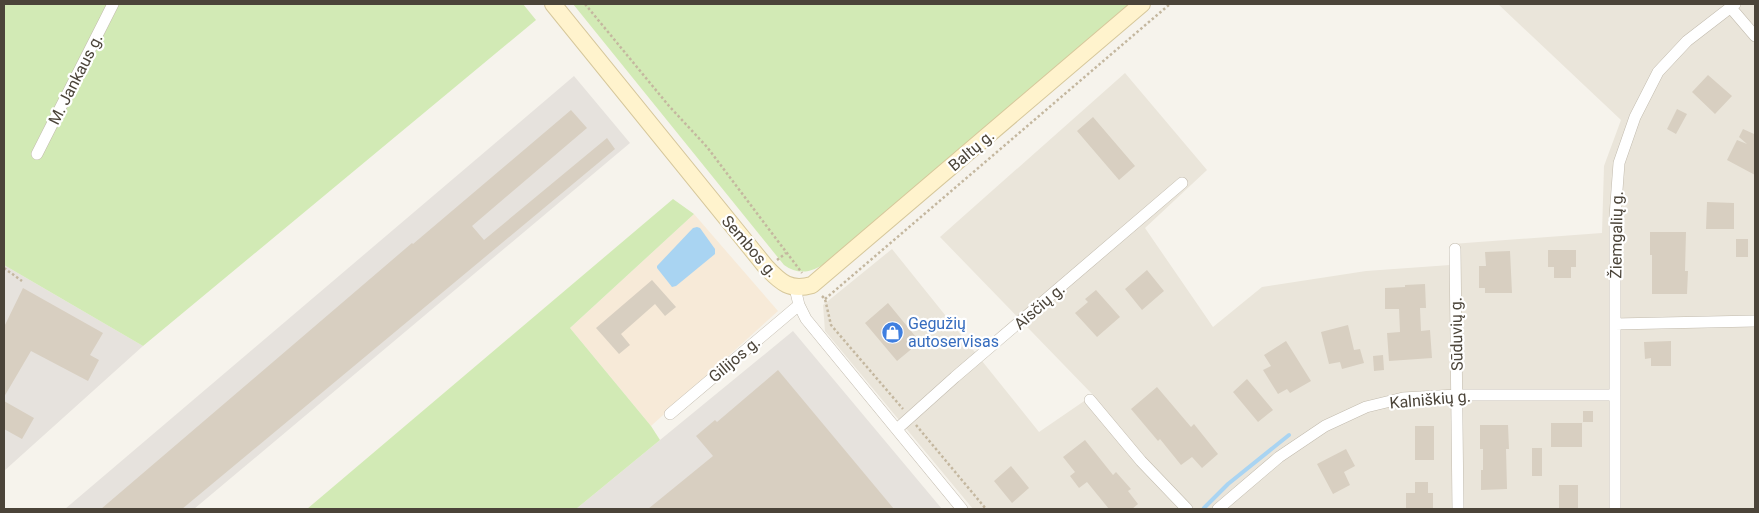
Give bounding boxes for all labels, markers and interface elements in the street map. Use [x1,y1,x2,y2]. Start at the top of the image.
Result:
street label: M. Jankaus g. [44,31,107,128]
street label: Baltų g. [945,126,998,175]
street label: Žiemgalių g. [1606,191,1627,279]
street label: Sembos g. [718,212,782,281]
street label: Aisčių g. [1010,279,1069,334]
street label: Sūduvių g. [1446,297,1467,371]
place label: Gegužių autoservisas [908,314,999,351]
shop icon: Gegužių autoservisas [880,320,904,344]
street label: Gilijos g. [705,333,764,386]
street label: Kalniškių g. [1389,386,1472,413]

